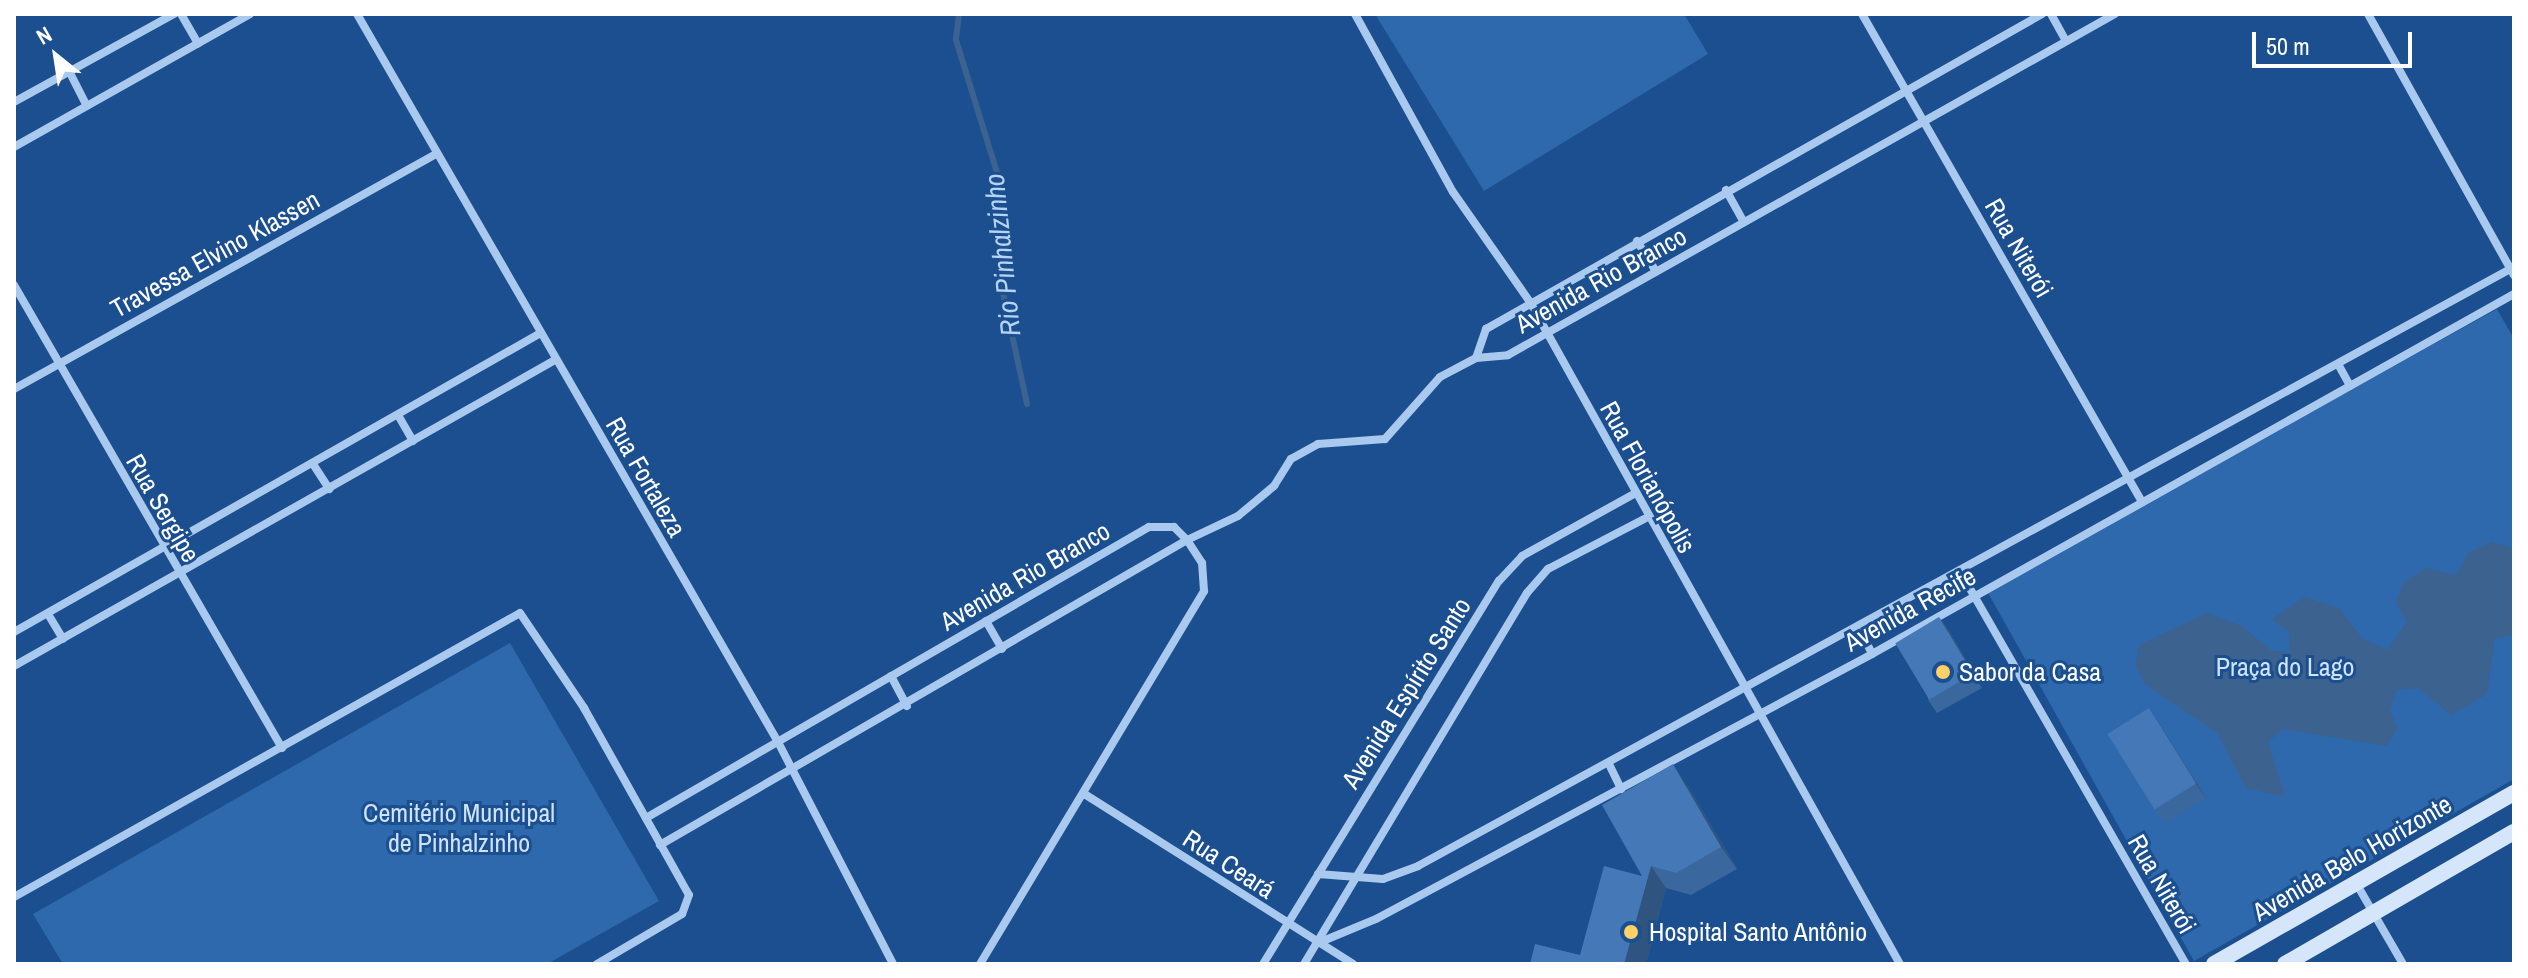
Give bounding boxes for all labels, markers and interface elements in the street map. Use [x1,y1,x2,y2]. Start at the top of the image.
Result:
north arrow [16,16,96,96]
scale bar [2256,16,2416,66]
text: N [31,19,57,51]
text: 50 m [2266,30,2310,62]
water label: Rio Pinhalzinho [977,172,1027,338]
street label: Travessa Elvino Klassen [105,184,325,324]
street label: Rua Niterói [1978,193,2060,303]
street label: Avenida Rio Branco [1510,220,1692,340]
street label: Rua Florianópolis [1594,396,1702,558]
street label: Rua Fortaleza [599,412,693,542]
street label: Rua Sergipe [120,448,206,568]
street label: Avenida Rio Branco [935,515,1115,637]
street label: Avenida Recife [1839,560,1981,658]
street label: Avenida Espírito Santo [1335,592,1477,794]
park label: Praça do Lago [2216,651,2354,683]
place label: Sabor da Casa [1959,656,2101,688]
marker: Sabor da Casa [1934,663,1952,681]
street label: Avenida Belo Horizonte [2247,788,2457,928]
park label: Cemitério Municipal de Pinhalzinho [363,797,555,858]
street label: Rua Ceará [1177,823,1281,905]
street label: Rua Niterói [2121,829,2203,939]
place label: Hospital Santo Antônio [1649,916,1868,948]
marker: Hospital Santo Antônio [1620,921,1642,943]

